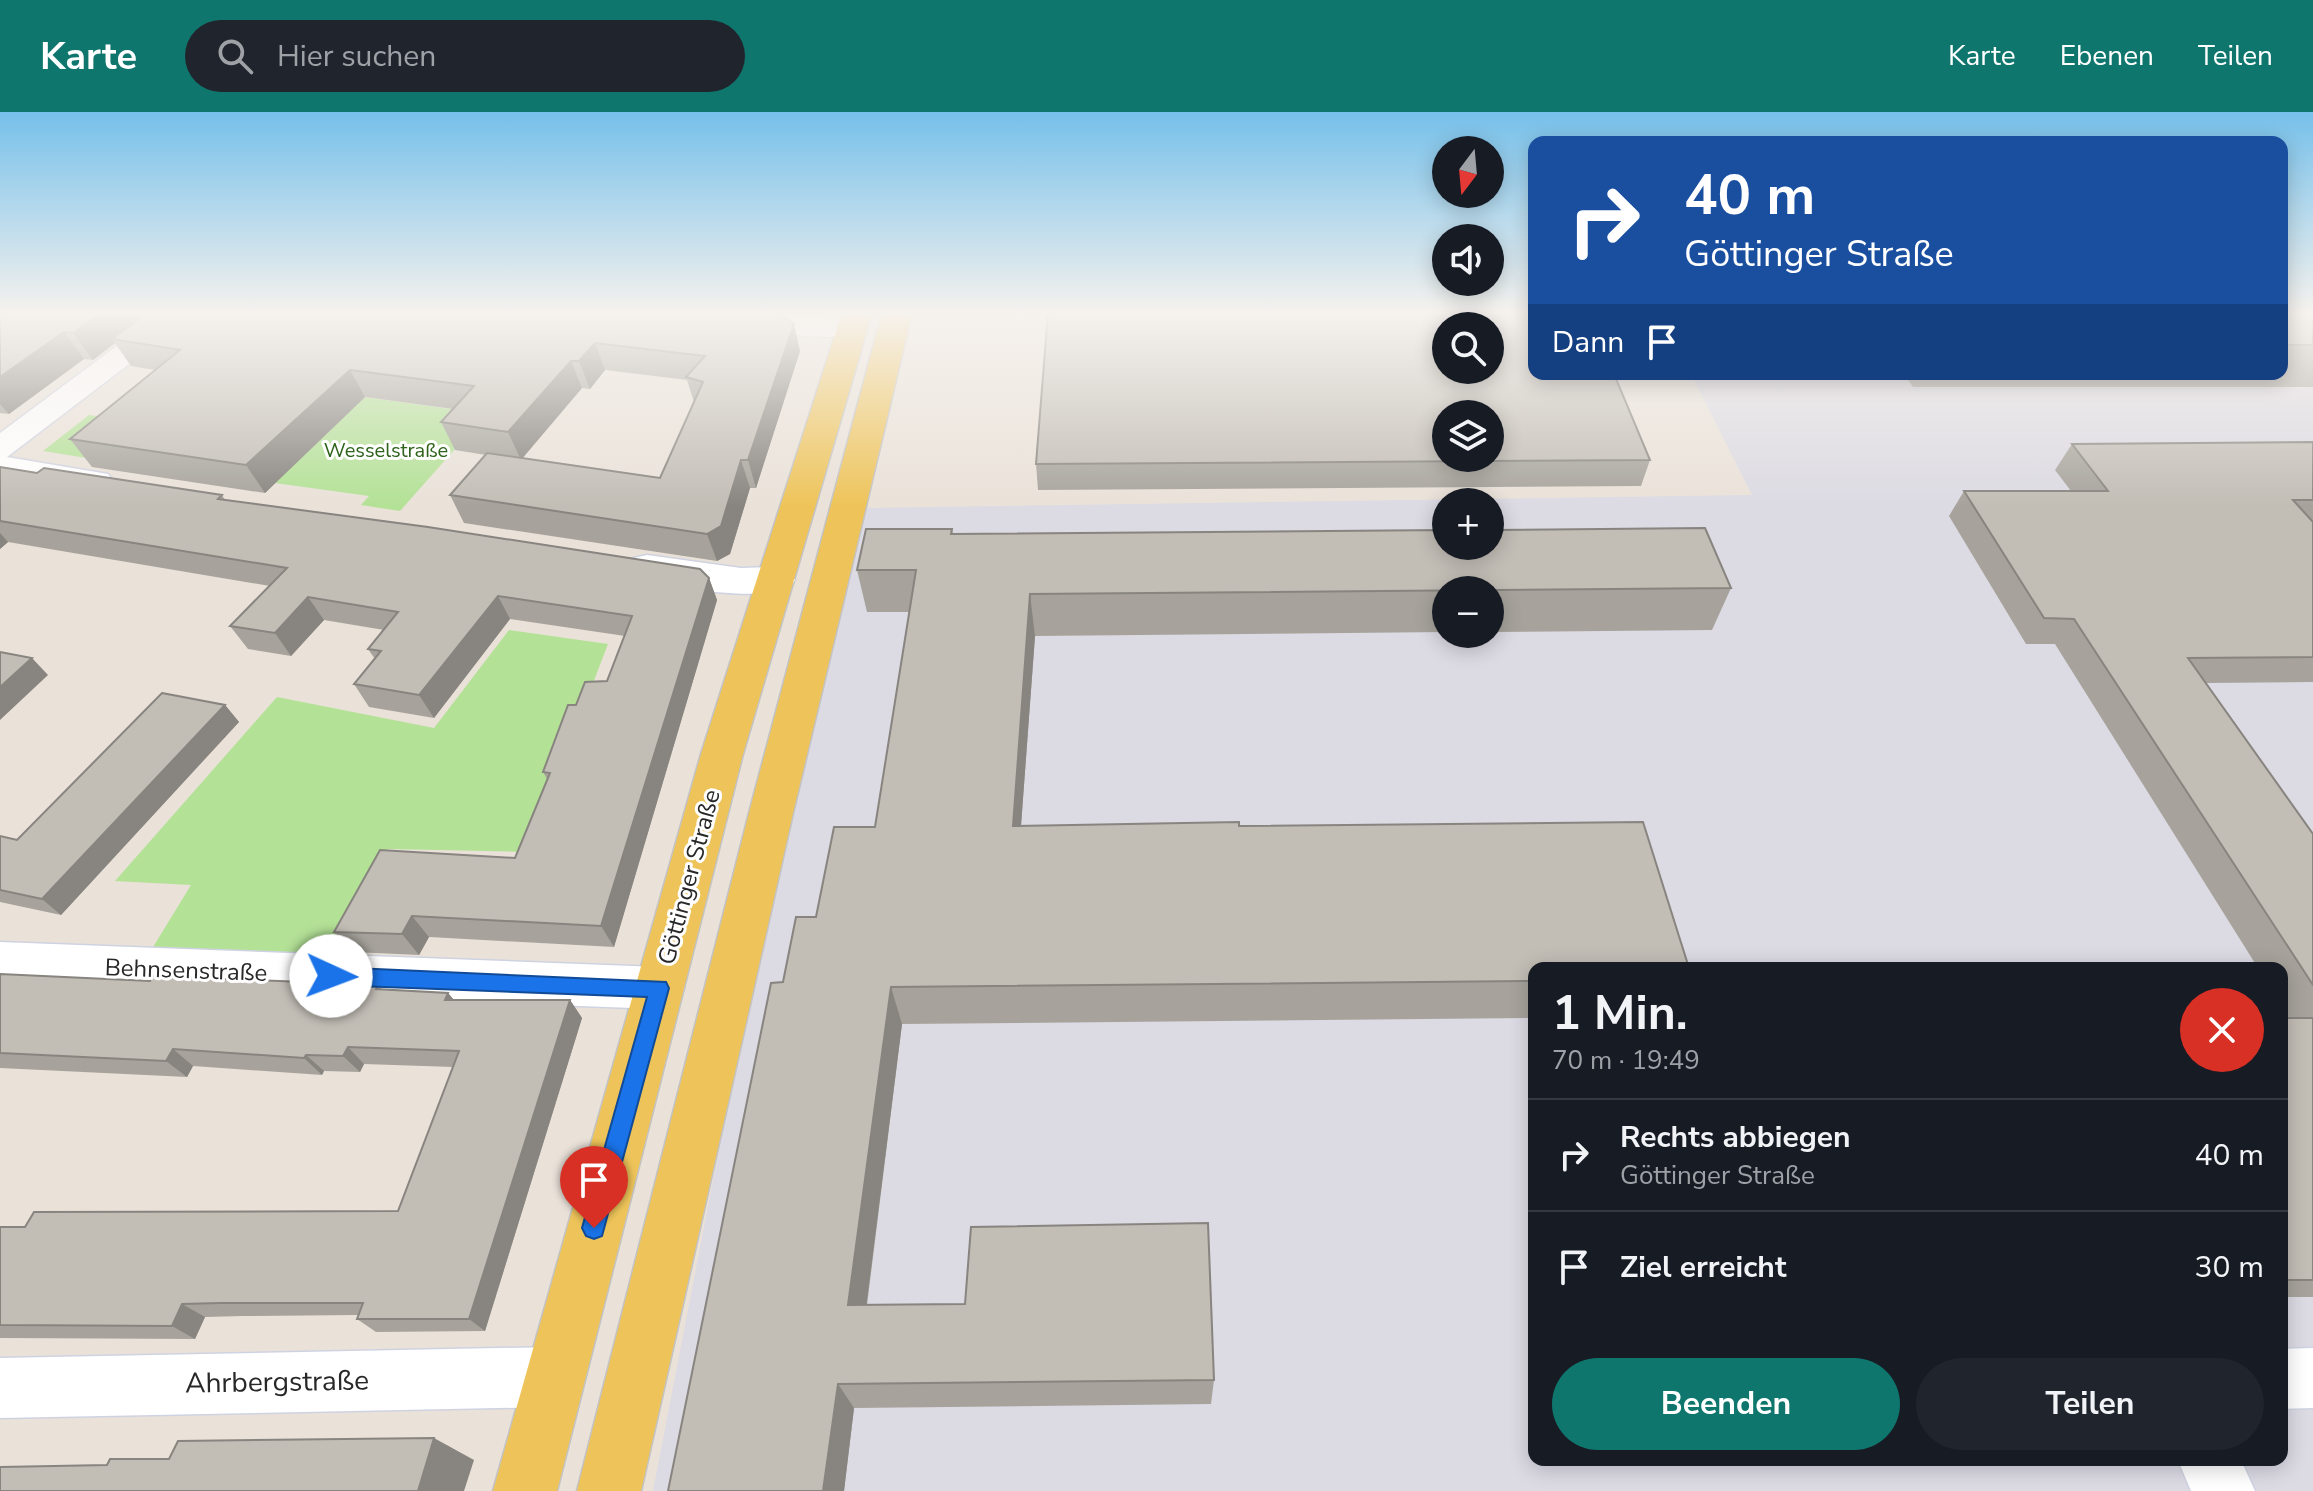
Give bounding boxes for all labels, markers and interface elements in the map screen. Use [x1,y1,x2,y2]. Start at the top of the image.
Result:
search box [185,20,745,92]
text: Karte [40,31,137,82]
icon: search [213,34,257,78]
text: Hier suchen [277,36,436,77]
text: Karte [1948,37,2016,75]
text: Ebenen [2060,37,2154,75]
text: Teilen [2198,37,2273,75]
north arrow [1432,136,1504,208]
map controls [1432,136,1504,648]
text: 40 m [1684,157,1815,234]
icon: right [1552,168,1656,272]
button: sound [1432,224,1504,296]
text: Göttinger Straße [1684,230,1954,279]
button: search [1432,312,1504,384]
icon: arrive [1640,320,1684,364]
text: Dann [1552,322,1624,363]
button: layers [1432,400,1504,472]
park label: Wesselstraße [324,437,448,464]
button: + [1432,488,1504,560]
button: − [1432,576,1504,648]
street label: Göttinger Straße [650,786,728,968]
position arrow [289,934,373,1018]
street label: Behnsenstraße [104,951,268,989]
text: 1 Min. [1552,980,1688,1046]
button: close [2180,988,2264,1072]
text: 70 m · 19:49 [1552,1043,1700,1078]
text: Rechts abbiegen [1620,1117,1851,1158]
icon: right [1552,1133,1596,1177]
text: 40 m [2195,1135,2264,1176]
pin [560,1146,628,1228]
icon: arrive [572,1158,616,1202]
text: Göttinger Straße [1620,1158,1815,1193]
icon: arrive [1552,1245,1596,1289]
text: Ziel erreicht [1620,1247,1786,1288]
text: 30 m [2195,1247,2264,1288]
button: Beenden [1552,1358,1900,1450]
button: Teilen [1916,1358,2264,1450]
street label: Ahrbergstraße [185,1361,369,1403]

